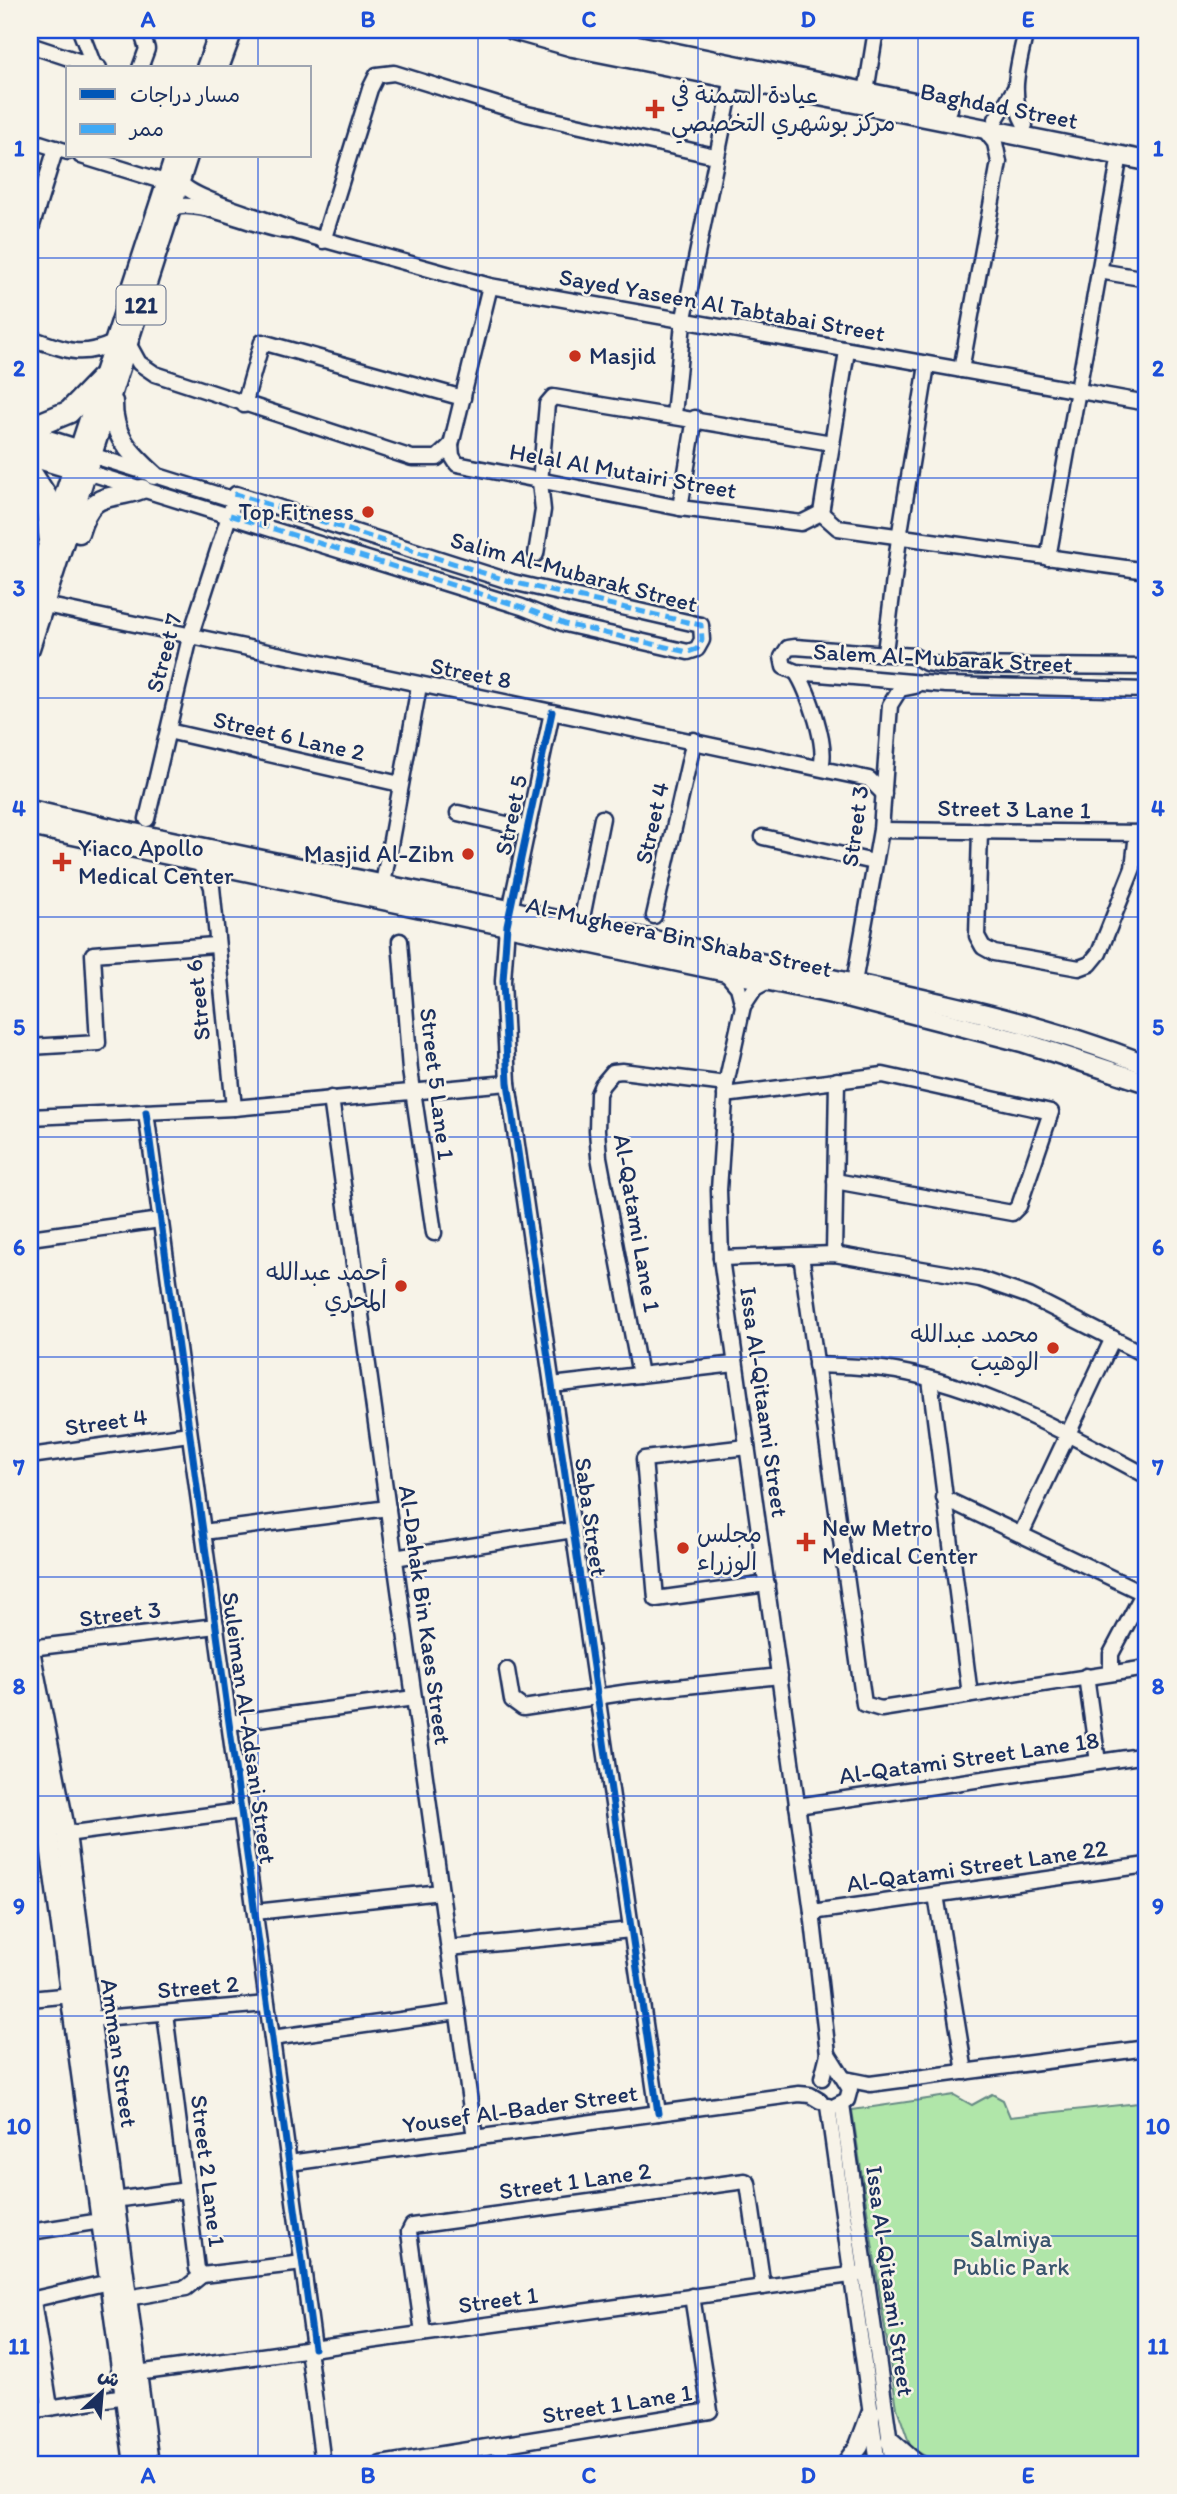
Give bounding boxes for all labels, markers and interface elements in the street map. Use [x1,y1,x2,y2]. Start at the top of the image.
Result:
text: A [140,5,156,33]
text: B [361,5,376,33]
text: C [582,5,597,33]
text: D [800,5,816,33]
text: E [1022,5,1035,33]
legend [66,66,312,158]
street label: Baghdad Street [918,76,1080,135]
place label: عيادة السمنة في مركز بوشهري التخصصي [671,80,895,144]
text: مسار دراجات [130,82,240,107]
marker: عيادة السمنة في مركز بوشهري التخصصي [645,99,665,119]
text: ممر [128,116,164,141]
text: 1 [14,134,25,162]
text: 1 [1153,134,1164,162]
street label: Sayed Yaseen Al Tabtabai Street [557,262,887,347]
road number: 121 [116,286,166,324]
place label: Masjid [589,341,656,370]
marker: Masjid [567,348,583,364]
text: 2 [13,354,26,382]
text: 2 [1152,354,1165,382]
street label: Helal Al Mutairi Street [507,436,739,505]
place label: Top Fitness [238,497,354,526]
marker: Top Fitness [360,504,376,520]
street label: Salim Al-Mubarak Street [447,525,701,618]
text: 3 [13,574,26,602]
text: 3 [1152,574,1165,602]
street label: Street 7 [139,610,188,696]
street label: Salem Al-Mubarak Street [813,636,1074,679]
street label: Street 8 [428,650,514,695]
street label: Street 6 Lane 2 [211,704,368,767]
street label: Street 5 [488,772,533,858]
street label: Street 4 [628,779,675,867]
street label: Street 3 [834,783,875,869]
street label: Street 3 Lane 1 [937,793,1091,824]
text: 4 [12,794,26,822]
text: 4 [1151,794,1165,822]
place label: Yiaco Apollo Medical Center [78,833,234,890]
place label: Masjid Al-Zibn [304,839,454,868]
marker: Masjid Al-Zibn [460,846,476,862]
marker: Yiaco Apollo Medical Center [52,852,72,872]
street label: Al-Mugheera Bin Shaba Street [523,890,835,983]
street label: Street 6 [179,958,216,1042]
street label: Street 5 Lane 1 [414,1006,461,1162]
text: 5 [13,1013,25,1041]
text: 5 [1152,1013,1164,1041]
street label: Al-Qatami Lane 1 [608,1132,667,1314]
text: 6 [13,1233,25,1261]
text: 6 [1152,1233,1164,1261]
place label: أحمد عبدالله المحري [266,1257,387,1317]
marker: أحمد عبدالله المحري [393,1278,409,1294]
street label: Issa Al-Qitaami Street [734,1285,795,1519]
place label: محمد عبدالله الوهيب [911,1319,1039,1378]
marker: محمد عبدالله الوهيب [1045,1340,1061,1356]
street label: Street 4 [63,1401,149,1442]
text: 7 [12,1453,25,1481]
text: 7 [1151,1453,1164,1481]
street label: Saba Street [569,1456,614,1578]
street label: Al-Dahak Bin Kaes Street [393,1483,458,1747]
place label: New Metro Medical Center [822,1513,978,1570]
place label: مجلس الوزراء [697,1519,762,1578]
marker: New Metro Medical Center [796,1532,816,1552]
marker: مجلس الوزراء [675,1540,691,1556]
street label: Suleiman Al-Adsani Street [216,1590,283,1866]
street label: Street 3 [78,1594,162,1633]
text: 8 [13,1672,26,1700]
text: 8 [1152,1672,1165,1700]
street label: Al-Qatami Street Lane 18 [837,1725,1101,1790]
street label: Al-Qatami Street Lane 22 [845,1833,1110,1898]
text: 9 [13,1892,25,1920]
text: 9 [1152,1892,1164,1920]
street label: Street 2 [156,1968,240,2004]
street label: Amman Street [95,1977,144,2129]
street label: Yousef Al-Bader Street [401,2078,639,2139]
street label: Street 2 Lane 1 [185,2093,232,2249]
text: 10 [7,2112,31,2140]
text: 10 [1146,2112,1170,2140]
street label: Street 1 Lane 2 [497,2155,653,2206]
street label: Issa Al-Qitaami Street [860,2164,921,2398]
park label: Salmiya Public Park [953,2224,1069,2281]
street label: Street 1 [456,2280,540,2319]
text: 11 [8,2332,30,2360]
text: 11 [1147,2332,1169,2360]
north arrow [66,2358,136,2428]
text: ش [95,2362,124,2392]
street label: Street 1 Lane 1 [540,2377,694,2430]
text: A [140,2461,156,2489]
text: B [361,2461,376,2489]
text: C [582,2461,597,2489]
text: D [800,2461,816,2489]
text: E [1022,2461,1035,2489]

